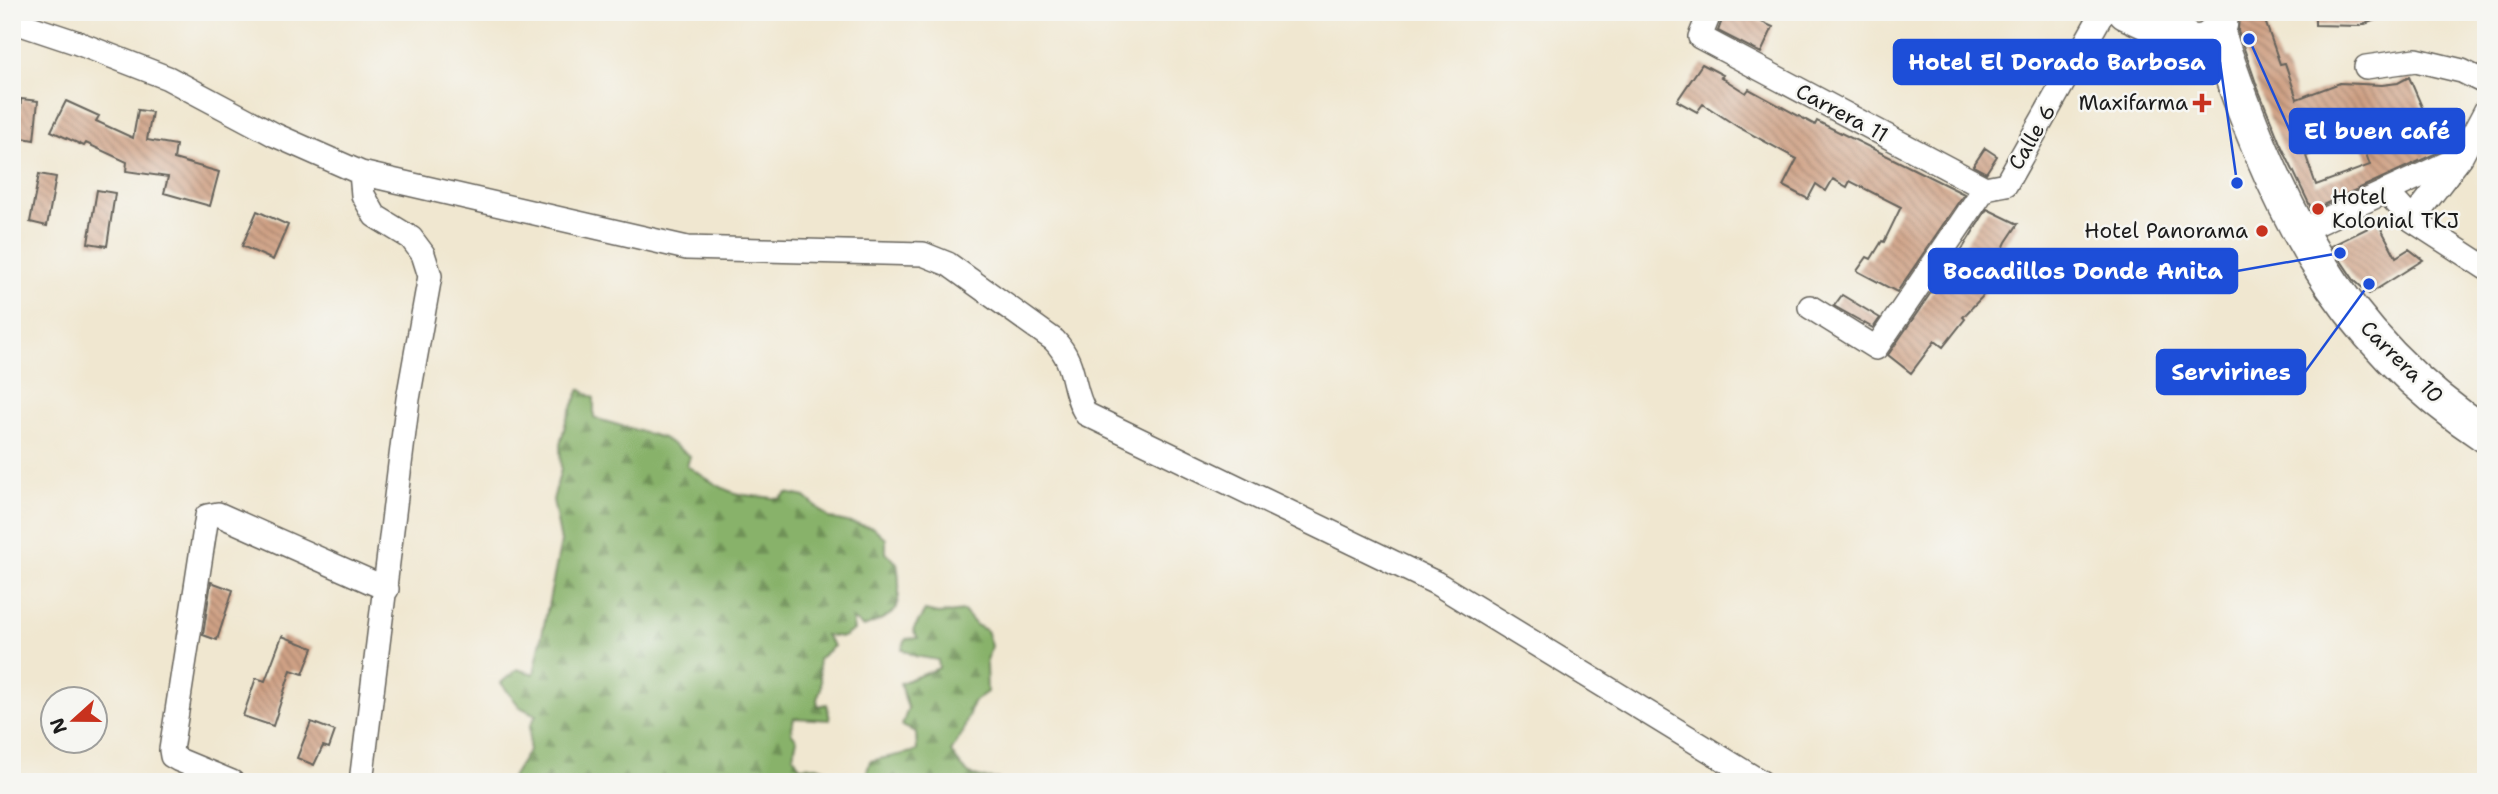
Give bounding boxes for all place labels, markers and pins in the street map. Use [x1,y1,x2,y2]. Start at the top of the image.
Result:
callout: Hotel El Dorado Barbosa [1894,40,2220,84]
place label: Maxifarma [2078,89,2188,117]
marker: Maxifarma [2194,95,2210,111]
callout: El buen café [2290,109,2464,153]
place label: Hotel Kolonial TKJ [2332,183,2459,235]
marker: Hotel Kolonial TKJ [2310,201,2326,217]
place label: Hotel Panorama [2084,217,2248,245]
marker: Hotel Panorama [2254,223,2270,239]
callout: Bocadillos Donde Anita [1929,249,2237,293]
callout: Servirines [2157,350,2305,394]

